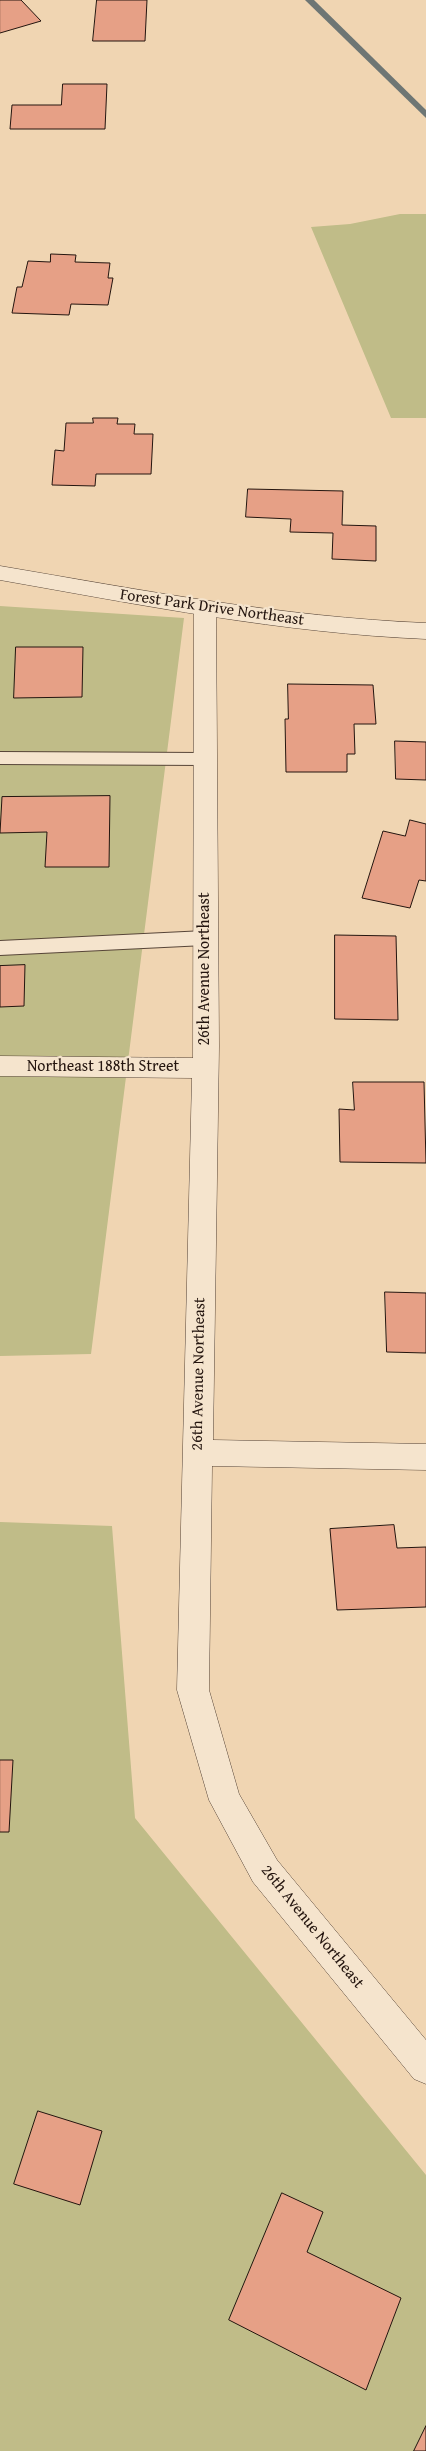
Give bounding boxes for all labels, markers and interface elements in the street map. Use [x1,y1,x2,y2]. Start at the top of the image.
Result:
street label: Forest Park Drive Northeast [119,586,305,630]
street label: 26th Avenue Northeast [195,892,215,1046]
street label: Northeast 188th Street [27,1057,179,1077]
street label: 26th Avenue Northeast [188,1297,210,1451]
street label: 26th Avenue Northeast [256,1861,368,1993]

